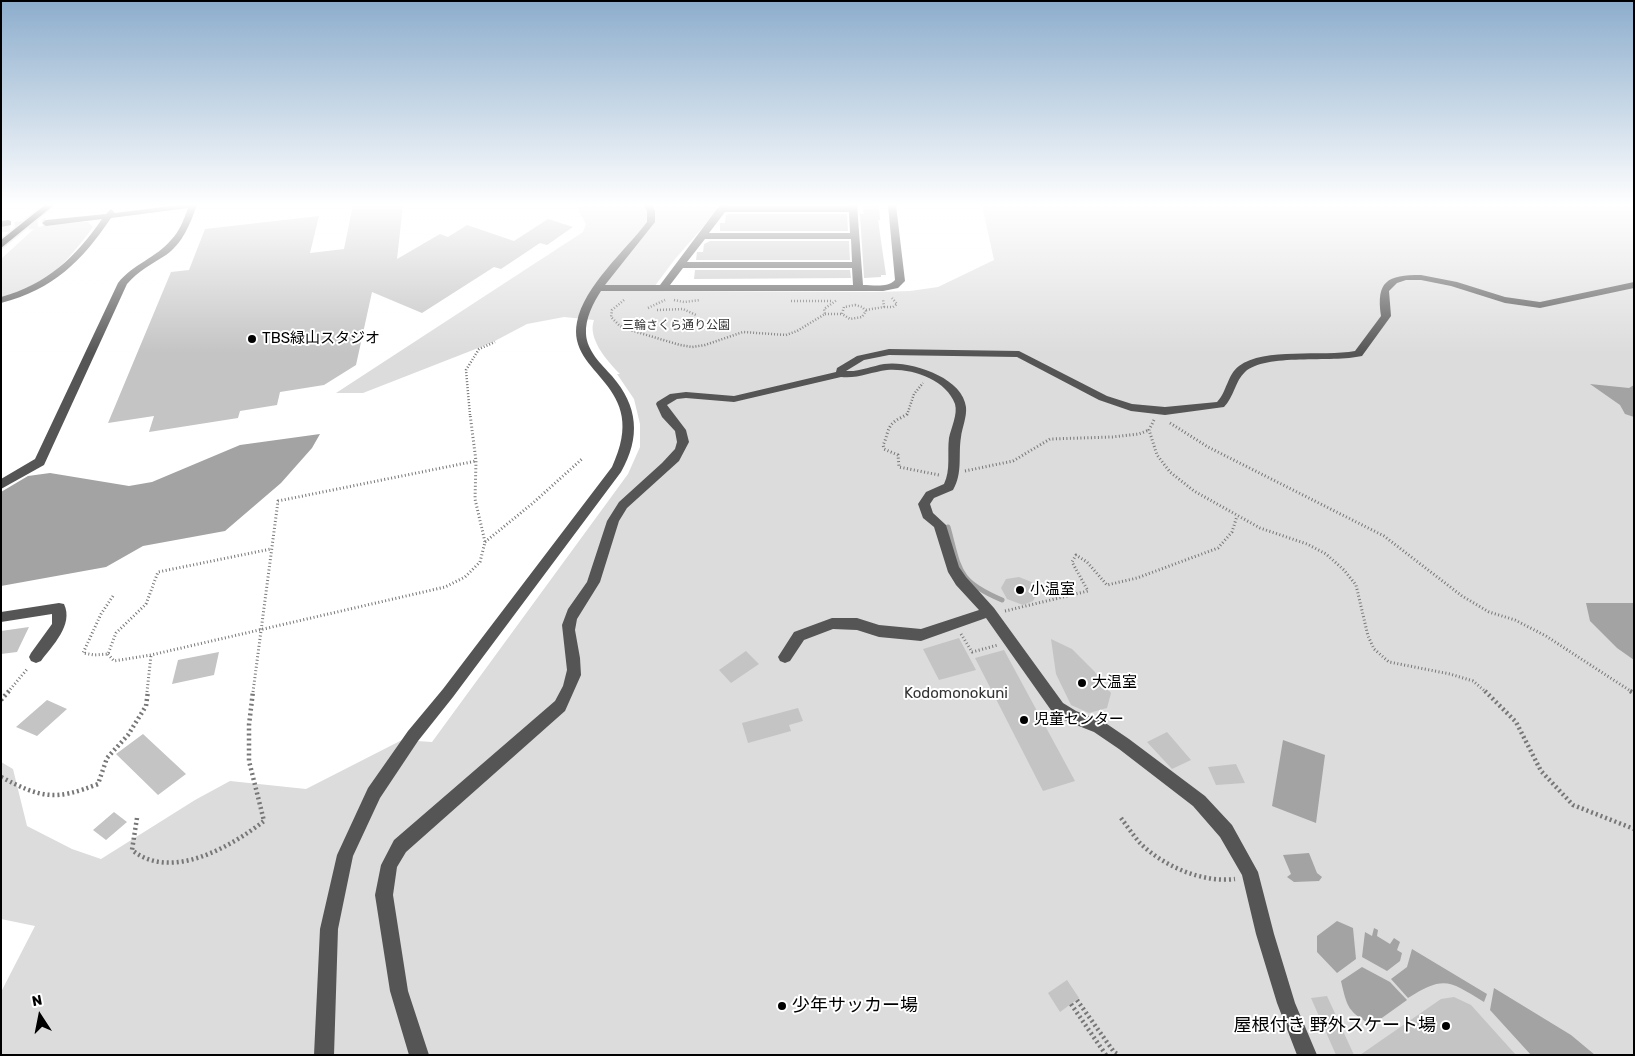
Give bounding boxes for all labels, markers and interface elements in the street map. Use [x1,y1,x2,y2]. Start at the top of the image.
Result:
park label: 三輪さくら通り公園 [622,319,730,333]
place label: TBS緑山スタジオ [262,330,380,348]
marker: TBS緑山スタジオ [246,333,258,345]
place label: 小温室 [1030,581,1075,599]
marker: 小温室 [1014,584,1026,596]
place label: 大温室 [1092,674,1137,692]
marker: 大温室 [1076,677,1088,689]
park label: Kodomonokuni [904,685,1008,703]
place label: 児童センター [1034,711,1124,729]
marker: 児童センター [1018,714,1030,726]
north arrow [15,991,65,1041]
text: N [30,991,44,1010]
place label: 少年サッカー場 [792,995,918,1017]
marker: 少年サッカー場 [776,1000,788,1012]
place label: 屋根付き 野外スケート場 [1234,1015,1436,1037]
marker: 屋根付き 野外スケート場 [1440,1020,1452,1032]

